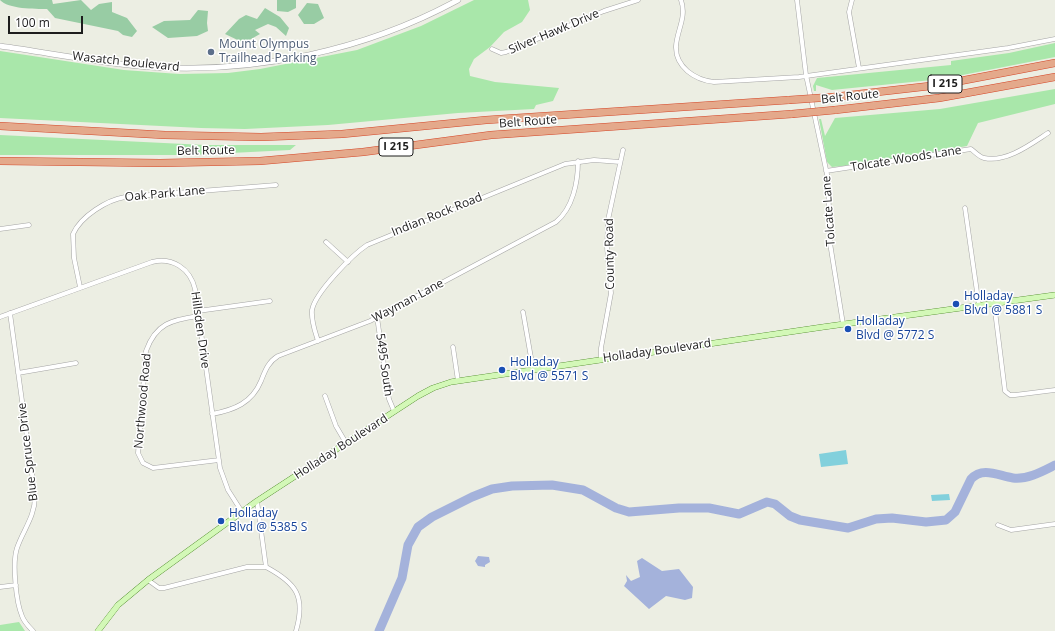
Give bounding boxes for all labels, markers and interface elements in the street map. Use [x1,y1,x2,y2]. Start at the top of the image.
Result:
street label: Silver Hawk Drive [507,6,601,58]
scale bar [10,8,85,34]
text: 100 m [15,14,50,31]
place label: Mount Olympus Trailhead Parking [219,38,316,66]
marker: Mount Olympus Trailhead Parking [206,47,216,57]
street label: Wasatch Boulevard [72,49,180,75]
road number: I 215 [928,75,962,93]
street label: Belt Route [820,87,880,107]
street label: Belt Route [499,113,557,131]
road number: I 215 [379,138,413,156]
street label: Belt Route [177,143,235,159]
street label: Tolcate Woods Lane [849,143,963,175]
street label: Tolcate Lane [819,175,839,247]
street label: Oak Park Lane [124,183,206,205]
street label: Indian Rock Road [389,190,485,240]
street label: County Road [602,218,618,290]
street label: Wayman Lane [370,276,446,326]
place label: Holladay Blvd @ 5881 S [964,290,1042,318]
street label: Hillsden Drive [187,291,213,369]
marker: Holladay Blvd @ 5881 S [951,299,961,309]
place label: Holladay Blvd @ 5772 S [856,315,934,343]
marker: Holladay Blvd @ 5772 S [843,324,853,334]
street label: 5495 South [372,333,396,397]
street label: Holladay Boulevard [602,336,712,366]
street label: Northwood Road [132,353,154,449]
place label: Holladay Blvd @ 5571 S [510,356,588,384]
marker: Holladay Blvd @ 5571 S [497,365,507,375]
street label: Blue Spruce Drive [15,402,41,502]
street label: Holladay Boulevard [291,411,391,483]
place label: Holladay Blvd @ 5385 S [229,507,307,535]
marker: Holladay Blvd @ 5385 S [216,516,226,526]

